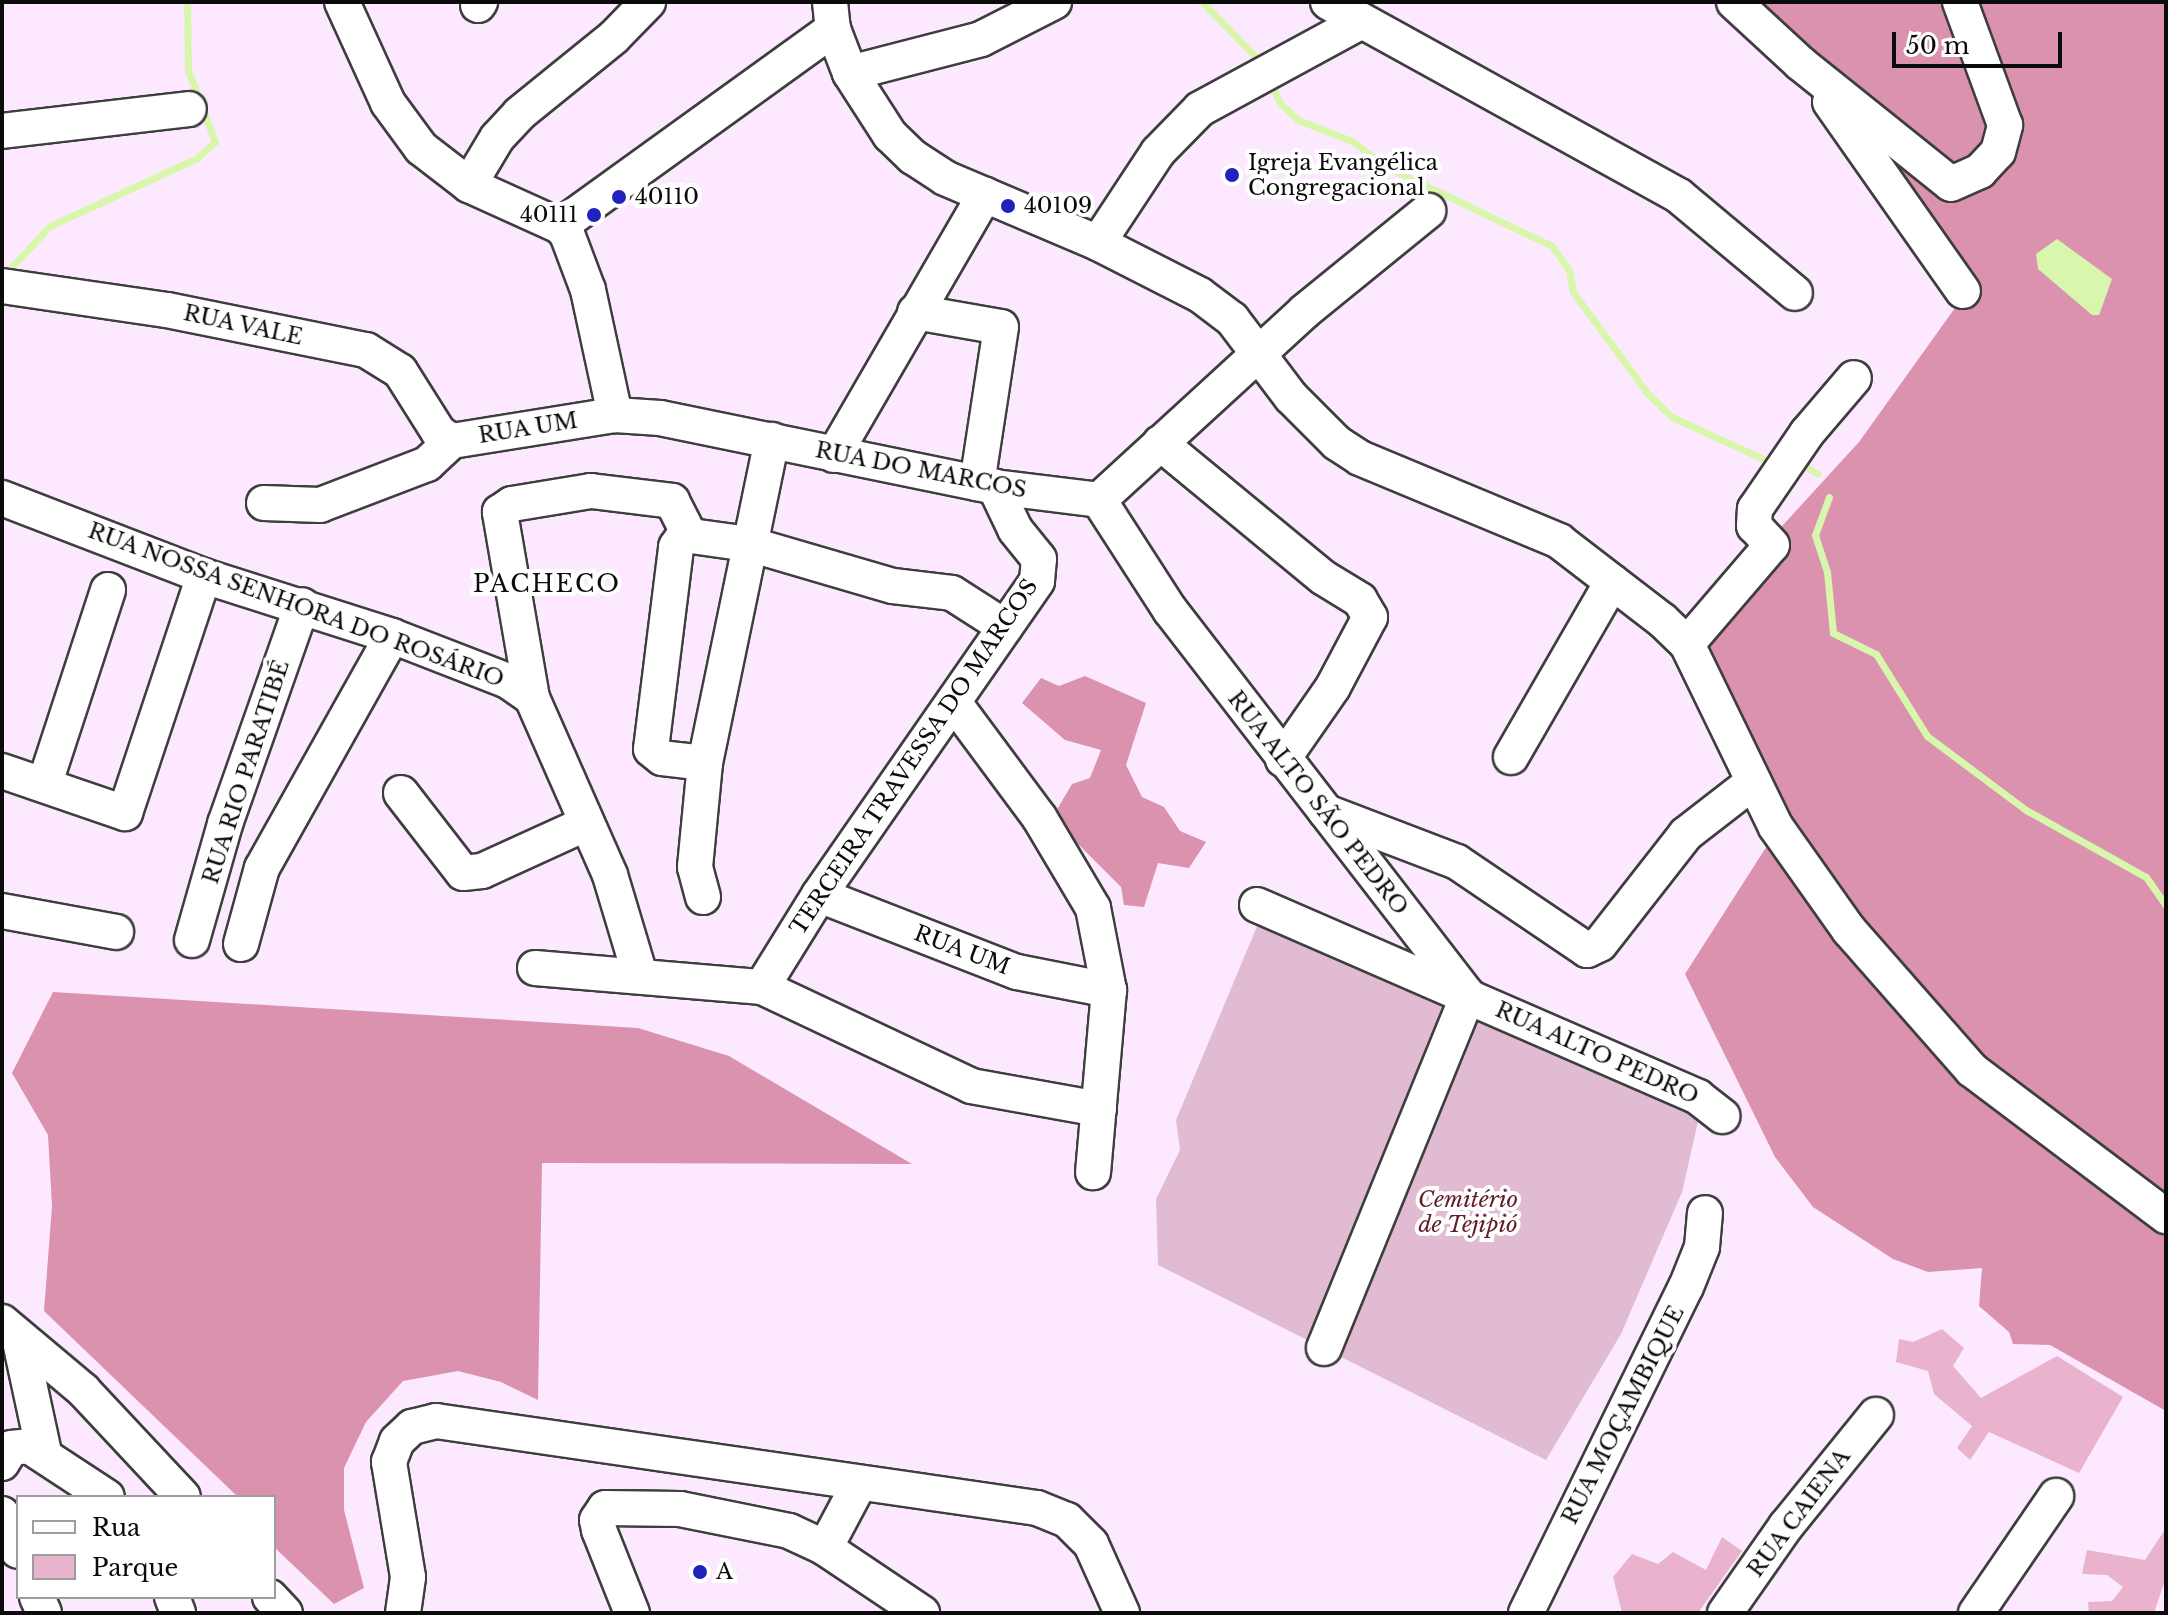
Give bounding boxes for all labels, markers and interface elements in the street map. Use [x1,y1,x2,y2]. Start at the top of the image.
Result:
scale bar [1896,16,2066,66]
text: 50 m [1906,31,1969,60]
place label: Igreja Evangélica Congregacional [1248,149,1438,200]
marker: Igreja Evangélica Congregacional [1223,166,1241,184]
place label: 40110 [635,184,699,210]
marker: 40110 [610,188,628,206]
place label: 40109 [1024,193,1092,219]
marker: 40109 [999,197,1017,215]
place label: 40111 [520,202,578,228]
marker: 40111 [585,206,603,224]
street label: RUA VALE [180,299,306,351]
street label: RUA UM [476,407,580,449]
street label: RUA DO MARCOS [813,436,1029,504]
street label: RUA NOSSA SENHORA DO ROSÁRIO [83,517,509,693]
district label: PACHECO [473,570,621,598]
street label: TERCEIRA TRAVESSA DO MARCOS [784,573,1044,941]
street label: RUA RIO PARATIBÉ [197,656,295,888]
street label: RUA ALTO SÃO PEDRO [1222,685,1414,921]
street label: RUA UM [910,920,1014,980]
street label: RUA ALTO PEDRO [1491,996,1703,1110]
park label: Cemitério de Tejipió [1418,1186,1518,1238]
street label: RUA MOÇAMBIQUE [1556,1301,1690,1529]
street label: RUA CAIENA [1742,1443,1856,1583]
legend [16,1495,276,1599]
text: Rua [92,1513,140,1542]
text: Parque [92,1553,178,1582]
place label: A [716,1559,733,1585]
marker: A [691,1563,709,1581]

